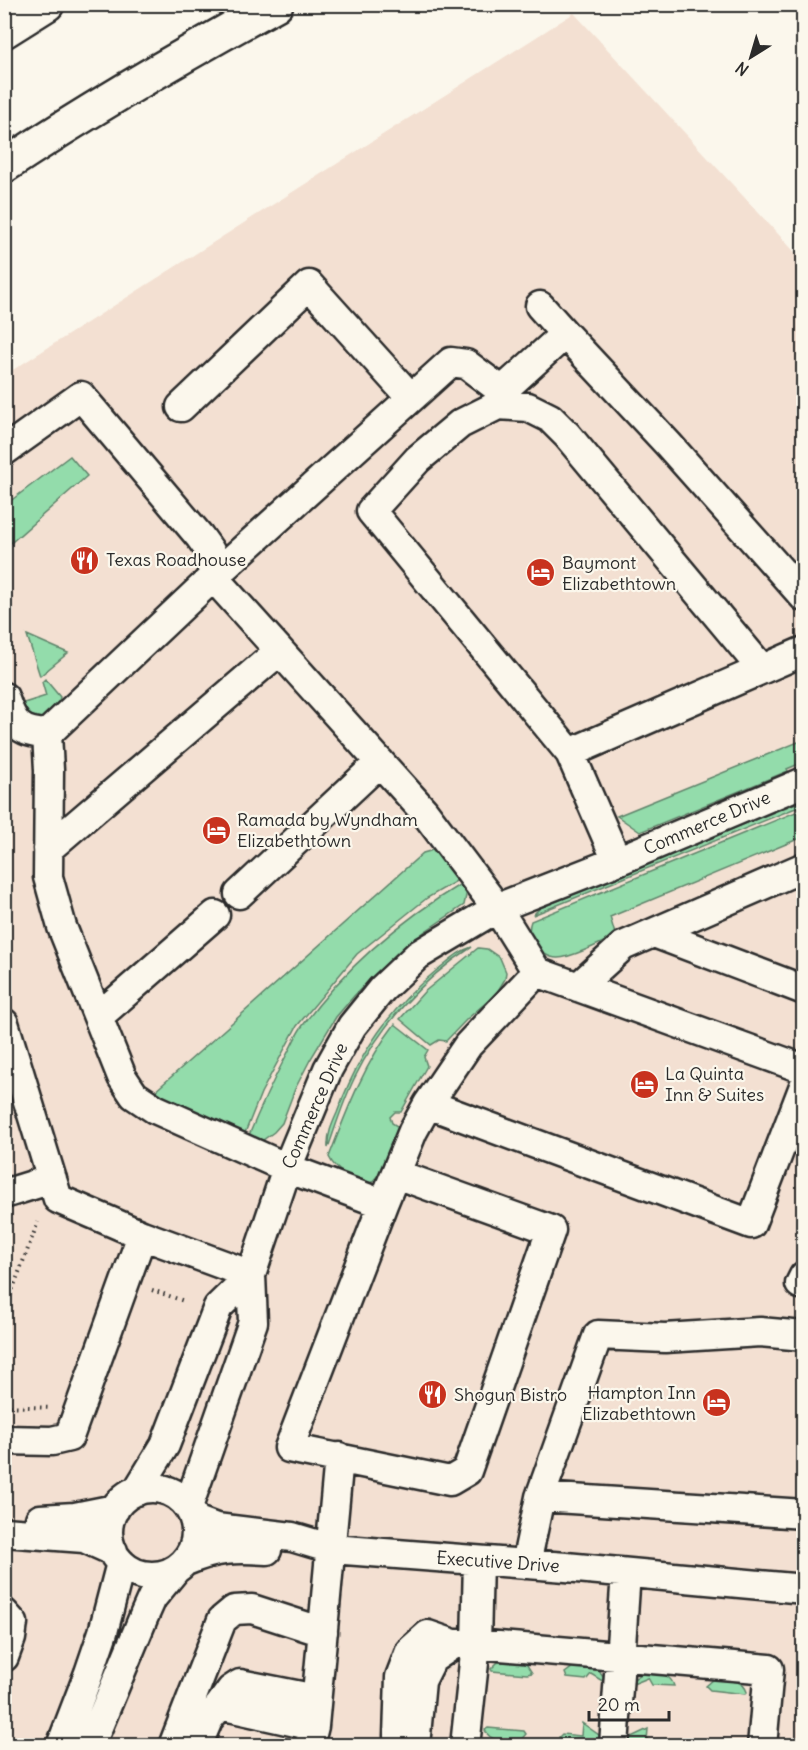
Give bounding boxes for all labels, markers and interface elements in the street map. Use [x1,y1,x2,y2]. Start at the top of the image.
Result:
north arrow [721,27,781,87]
text: N [732,58,752,80]
restaurant icon: Texas Roadhouse [69,544,101,576]
place label: Texas Roadhouse [106,548,246,571]
place label: Baymont Elizabethtown [562,551,676,595]
hotel icon: Baymont Elizabethtown [525,557,557,589]
street label: Commerce Drive [640,785,774,860]
place label: Ramada by Wyndham Elizabethtown [237,808,418,852]
hotel icon: Ramada by Wyndham Elizabethtown [200,814,232,846]
street label: Commerce Drive [276,1039,353,1172]
place label: La Quinta Inn & Suites [665,1062,764,1106]
hotel icon: La Quinta Inn & Suites [628,1068,660,1100]
restaurant icon: Shogun Bistro [417,1379,449,1411]
place label: Hampton Inn Elizabethtown [582,1381,696,1425]
place label: Shogun Bistro [454,1383,567,1406]
hotel icon: Hampton Inn Elizabethtown [701,1387,733,1419]
street label: Executive Drive [436,1546,560,1577]
scale bar [589,1684,668,1722]
text: 20 m [598,1693,640,1716]

